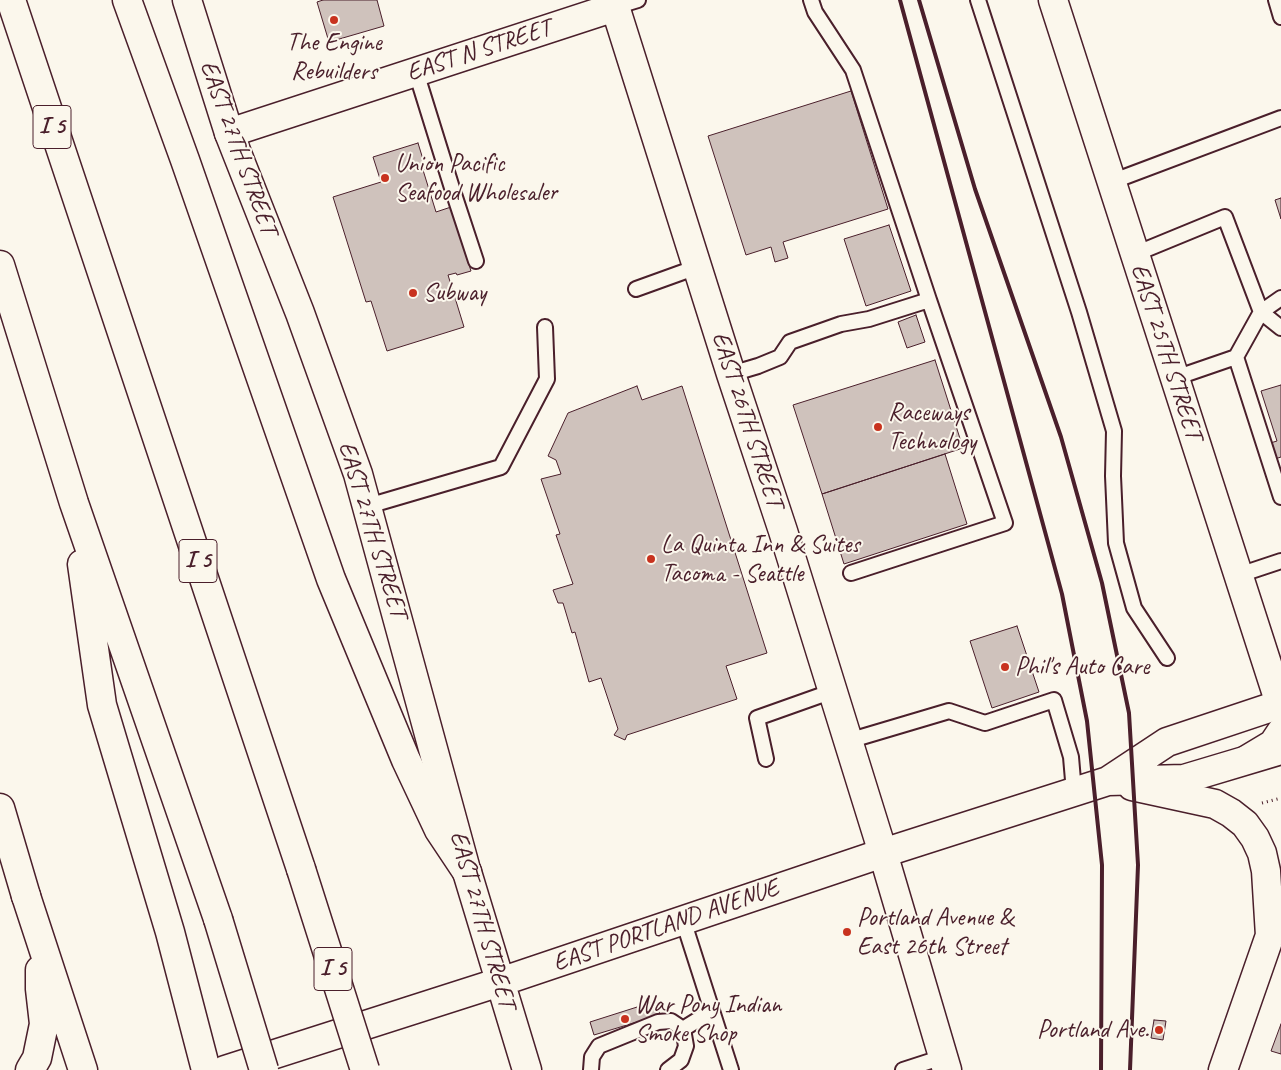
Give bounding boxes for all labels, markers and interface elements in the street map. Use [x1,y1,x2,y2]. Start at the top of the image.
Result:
marker: The Engine Rebuilders [328,14,340,26]
street label: EAST N STREET [403,14,555,88]
place label: The Engine Rebuilders [286,28,382,87]
street label: EAST 27TH STREET [193,57,283,239]
road number: I 5 [33,105,71,148]
place label: Union Pacific Seafood Wholesaler [395,149,557,208]
marker: Union Pacific Seafood Wholesaler [379,172,391,184]
street label: EAST 25TH STREET [1123,260,1209,444]
place label: Subway [423,278,486,308]
marker: Subway [407,287,419,299]
street label: EAST 26TH STREET [704,328,790,512]
place label: Raceways Technology [888,398,976,457]
marker: Raceways Technology [872,421,884,433]
street label: EAST 27TH STREET [331,438,413,622]
place label: La Quinta Inn & Suites Tacoma - Seattle [661,530,860,589]
road number: I 5 [179,540,217,582]
marker: La Quinta Inn & Suites Tacoma - Seattle [645,553,657,565]
place label: Phil's Auto Care [1015,652,1149,682]
marker: Phil's Auto Care [999,661,1011,673]
street label: EAST 27TH STREET [442,828,522,1012]
street label: EAST PORTLAND AVENUE [549,873,783,979]
place label: Portland Avenue & East 26th Street [857,903,1013,962]
marker: Portland Avenue & East 26th Street [841,926,853,938]
road number: I 5 [314,948,352,991]
place label: War Pony Indian Smoke Shop [635,990,781,1049]
marker: War Pony Indian Smoke Shop [619,1013,631,1025]
place label: Portland Ave. [1037,1015,1149,1045]
marker: Portland Ave. [1153,1024,1165,1036]

